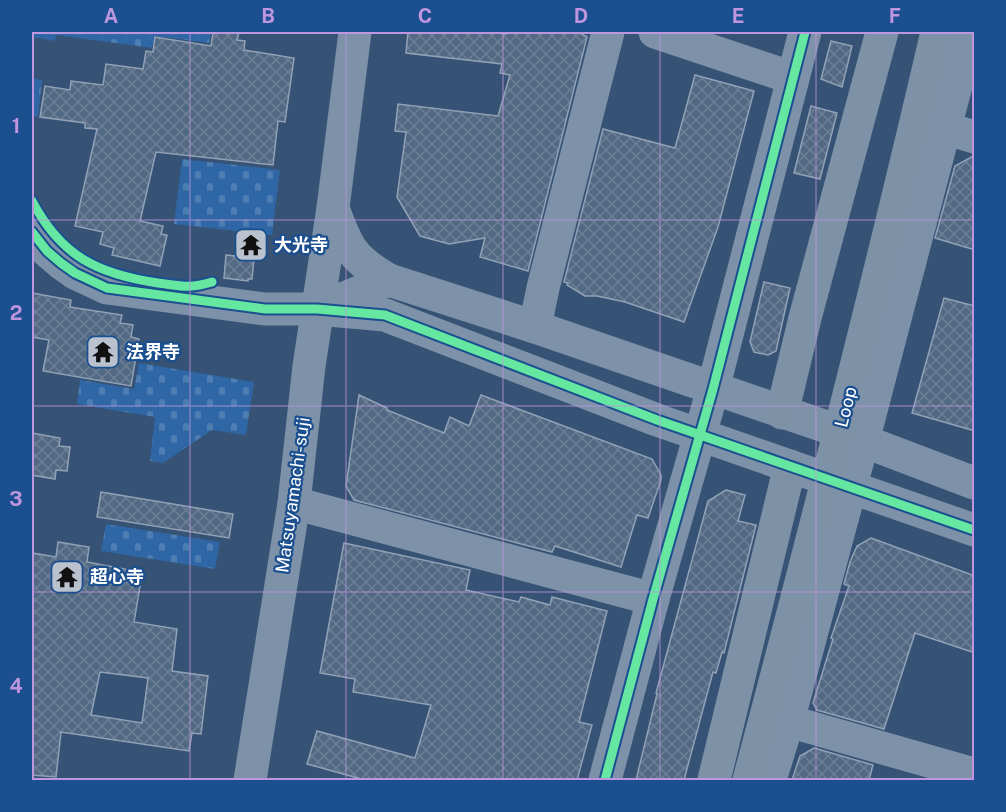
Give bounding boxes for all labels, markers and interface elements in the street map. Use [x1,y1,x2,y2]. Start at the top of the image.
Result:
text: A [104,4,118,28]
text: B [261,4,275,28]
text: C [418,4,432,28]
text: D [574,4,588,28]
text: E [732,4,744,28]
text: F [889,4,901,28]
text: 1 [12,114,20,138]
temple icon: 大光寺 [233,227,269,263]
place label: 大光寺 [274,234,328,255]
text: 2 [10,301,22,325]
temple icon: 法界寺 [85,334,121,370]
place label: 法界寺 [126,341,180,362]
street label: Loop [830,384,861,429]
street label: Matsuyamachi-suji [271,416,314,574]
text: 3 [9,487,23,511]
temple icon: 超心寺 [49,559,85,595]
place label: 超心寺 [90,566,144,587]
text: 4 [9,674,23,698]

